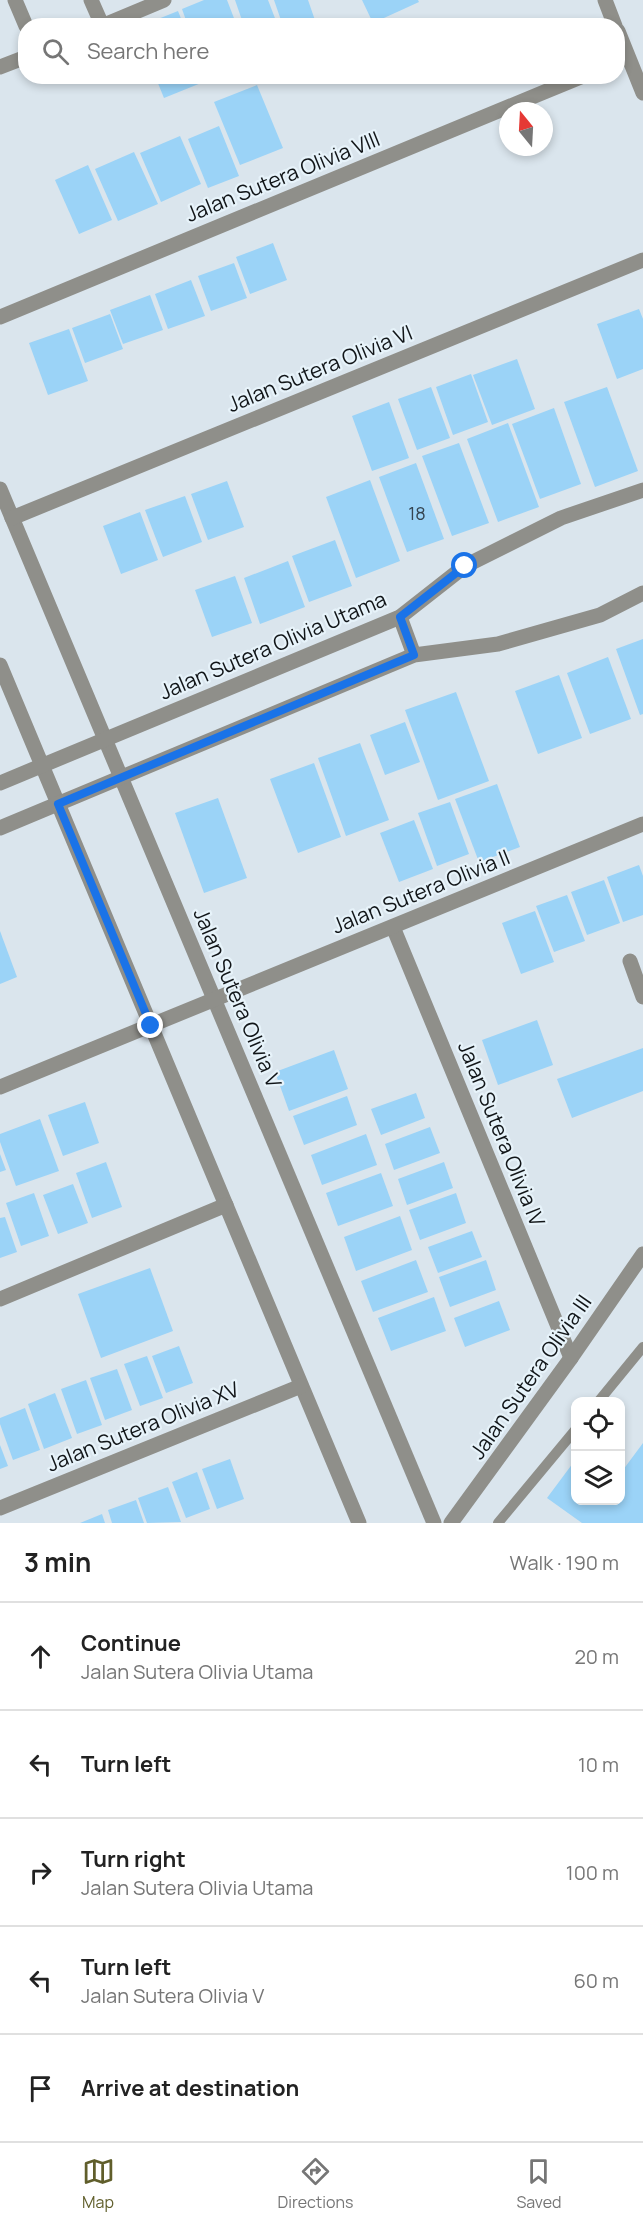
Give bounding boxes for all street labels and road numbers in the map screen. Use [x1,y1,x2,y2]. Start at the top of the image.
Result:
street label: Jalan Sutera Olivia VIII [181,124,384,228]
street label: Jalan Sutera Olivia VI [223,318,416,418]
street label: Jalan Sutera Olivia Utama [155,585,390,706]
street label: Jalan Sutera Olivia II [327,843,514,940]
street label: Jalan Sutera Olivia V [187,904,289,1092]
street label: Jalan Sutera Olivia IV [452,1037,552,1231]
street label: Jalan Sutera Olivia III [463,1289,597,1464]
street label: Jalan Sutera Olivia XV [42,1375,243,1477]

